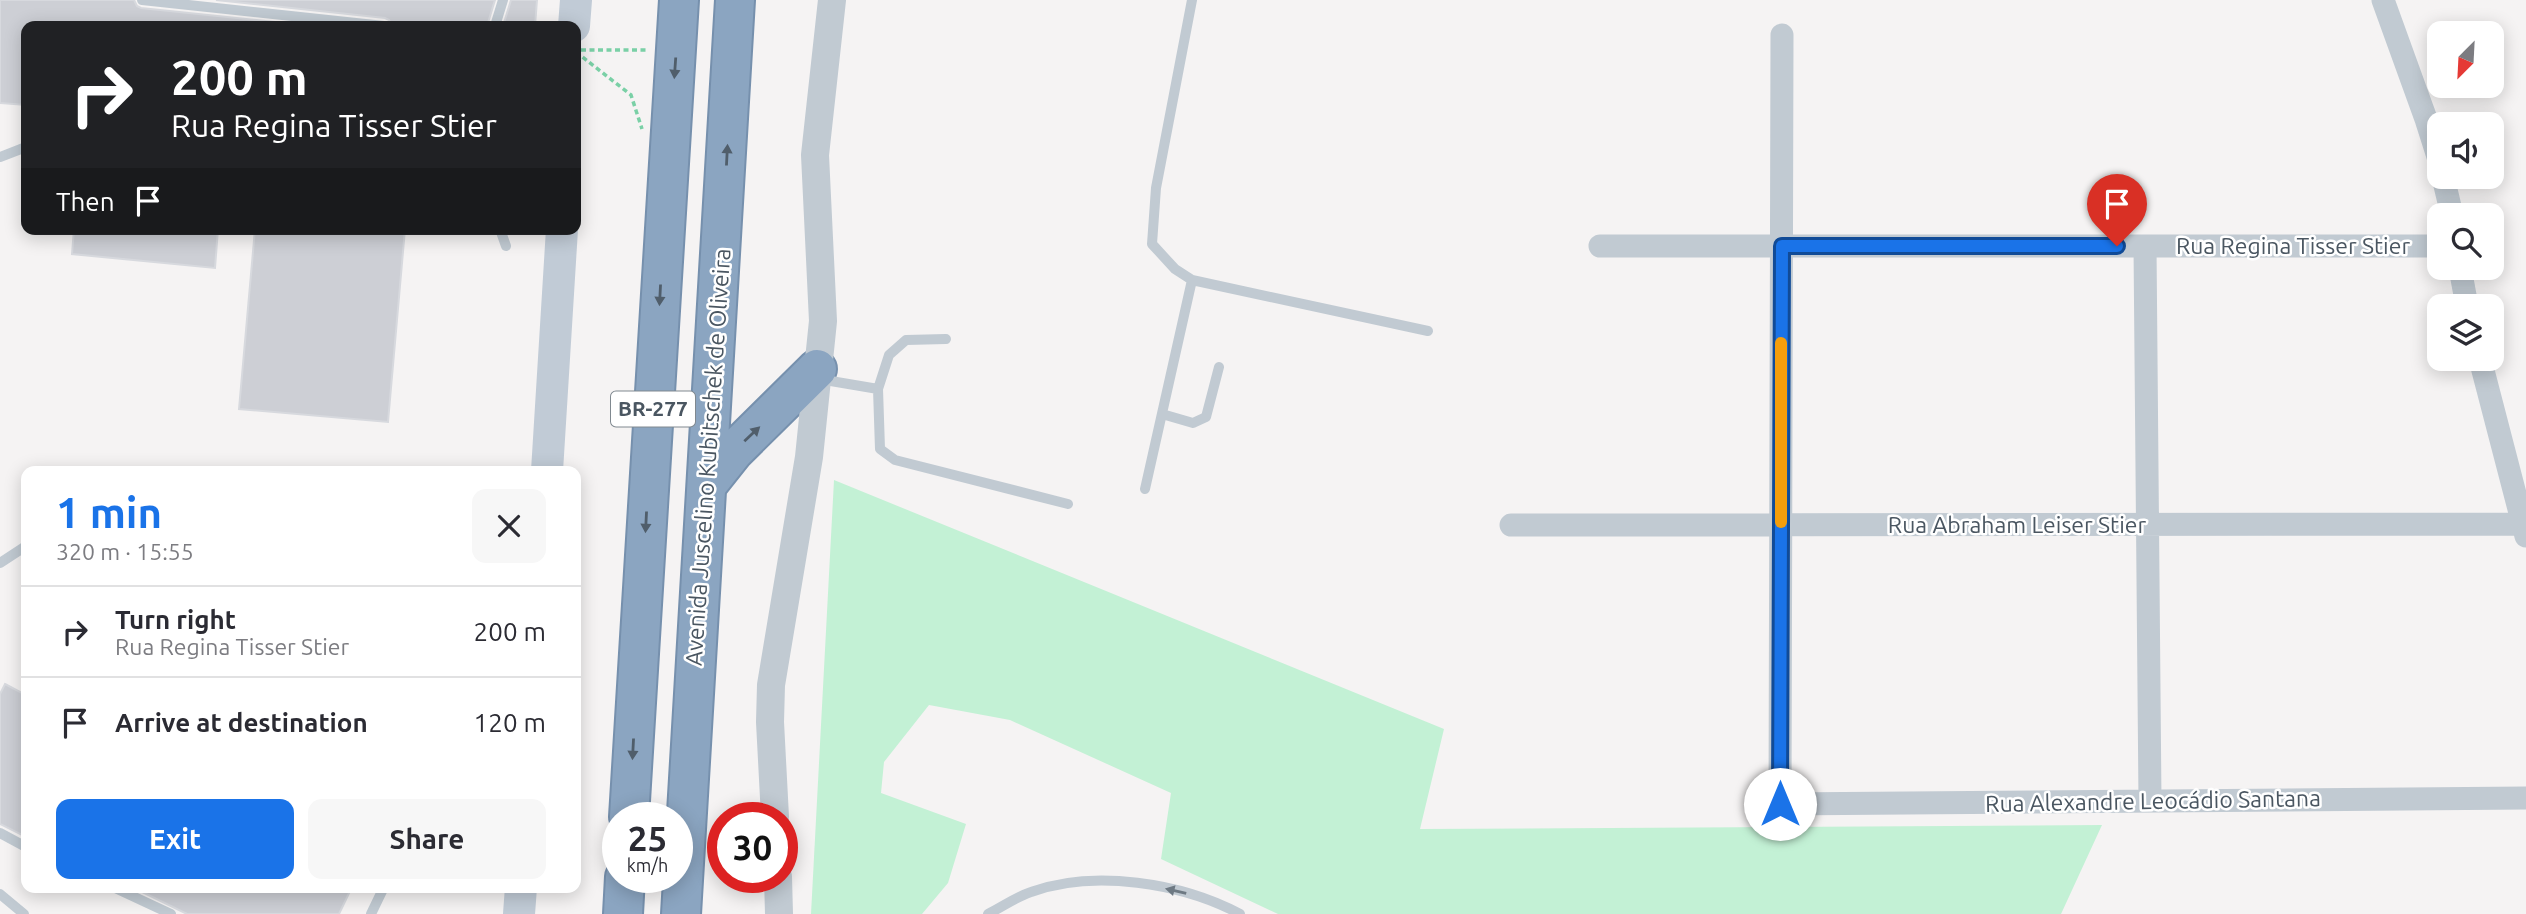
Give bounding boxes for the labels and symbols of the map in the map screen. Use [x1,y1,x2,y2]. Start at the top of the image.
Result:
north arrow [2427,21,2504,98]
one-way arrow [669,57,680,79]
one-way arrow [721,144,732,166]
pin [2087,174,2147,246]
street label: Rua Regina Tisser Stier [2176,233,2410,258]
street label: Avenida Juscelino Kubitschek de Oliveira [680,247,735,667]
one-way arrow [654,284,665,306]
road number: BR-277 [611,392,695,426]
one-way arrow [743,426,760,443]
one-way arrow [641,511,652,533]
street label: Rua Abraham Leiser Stier [1888,512,2146,537]
one-way arrow [627,739,638,761]
position arrow [1743,767,1817,841]
street label: Rua Alexandre Leocádio Santana [1985,785,2321,816]
speed limit sign: 30 [707,802,798,893]
one-way arrow [1165,885,1187,896]

